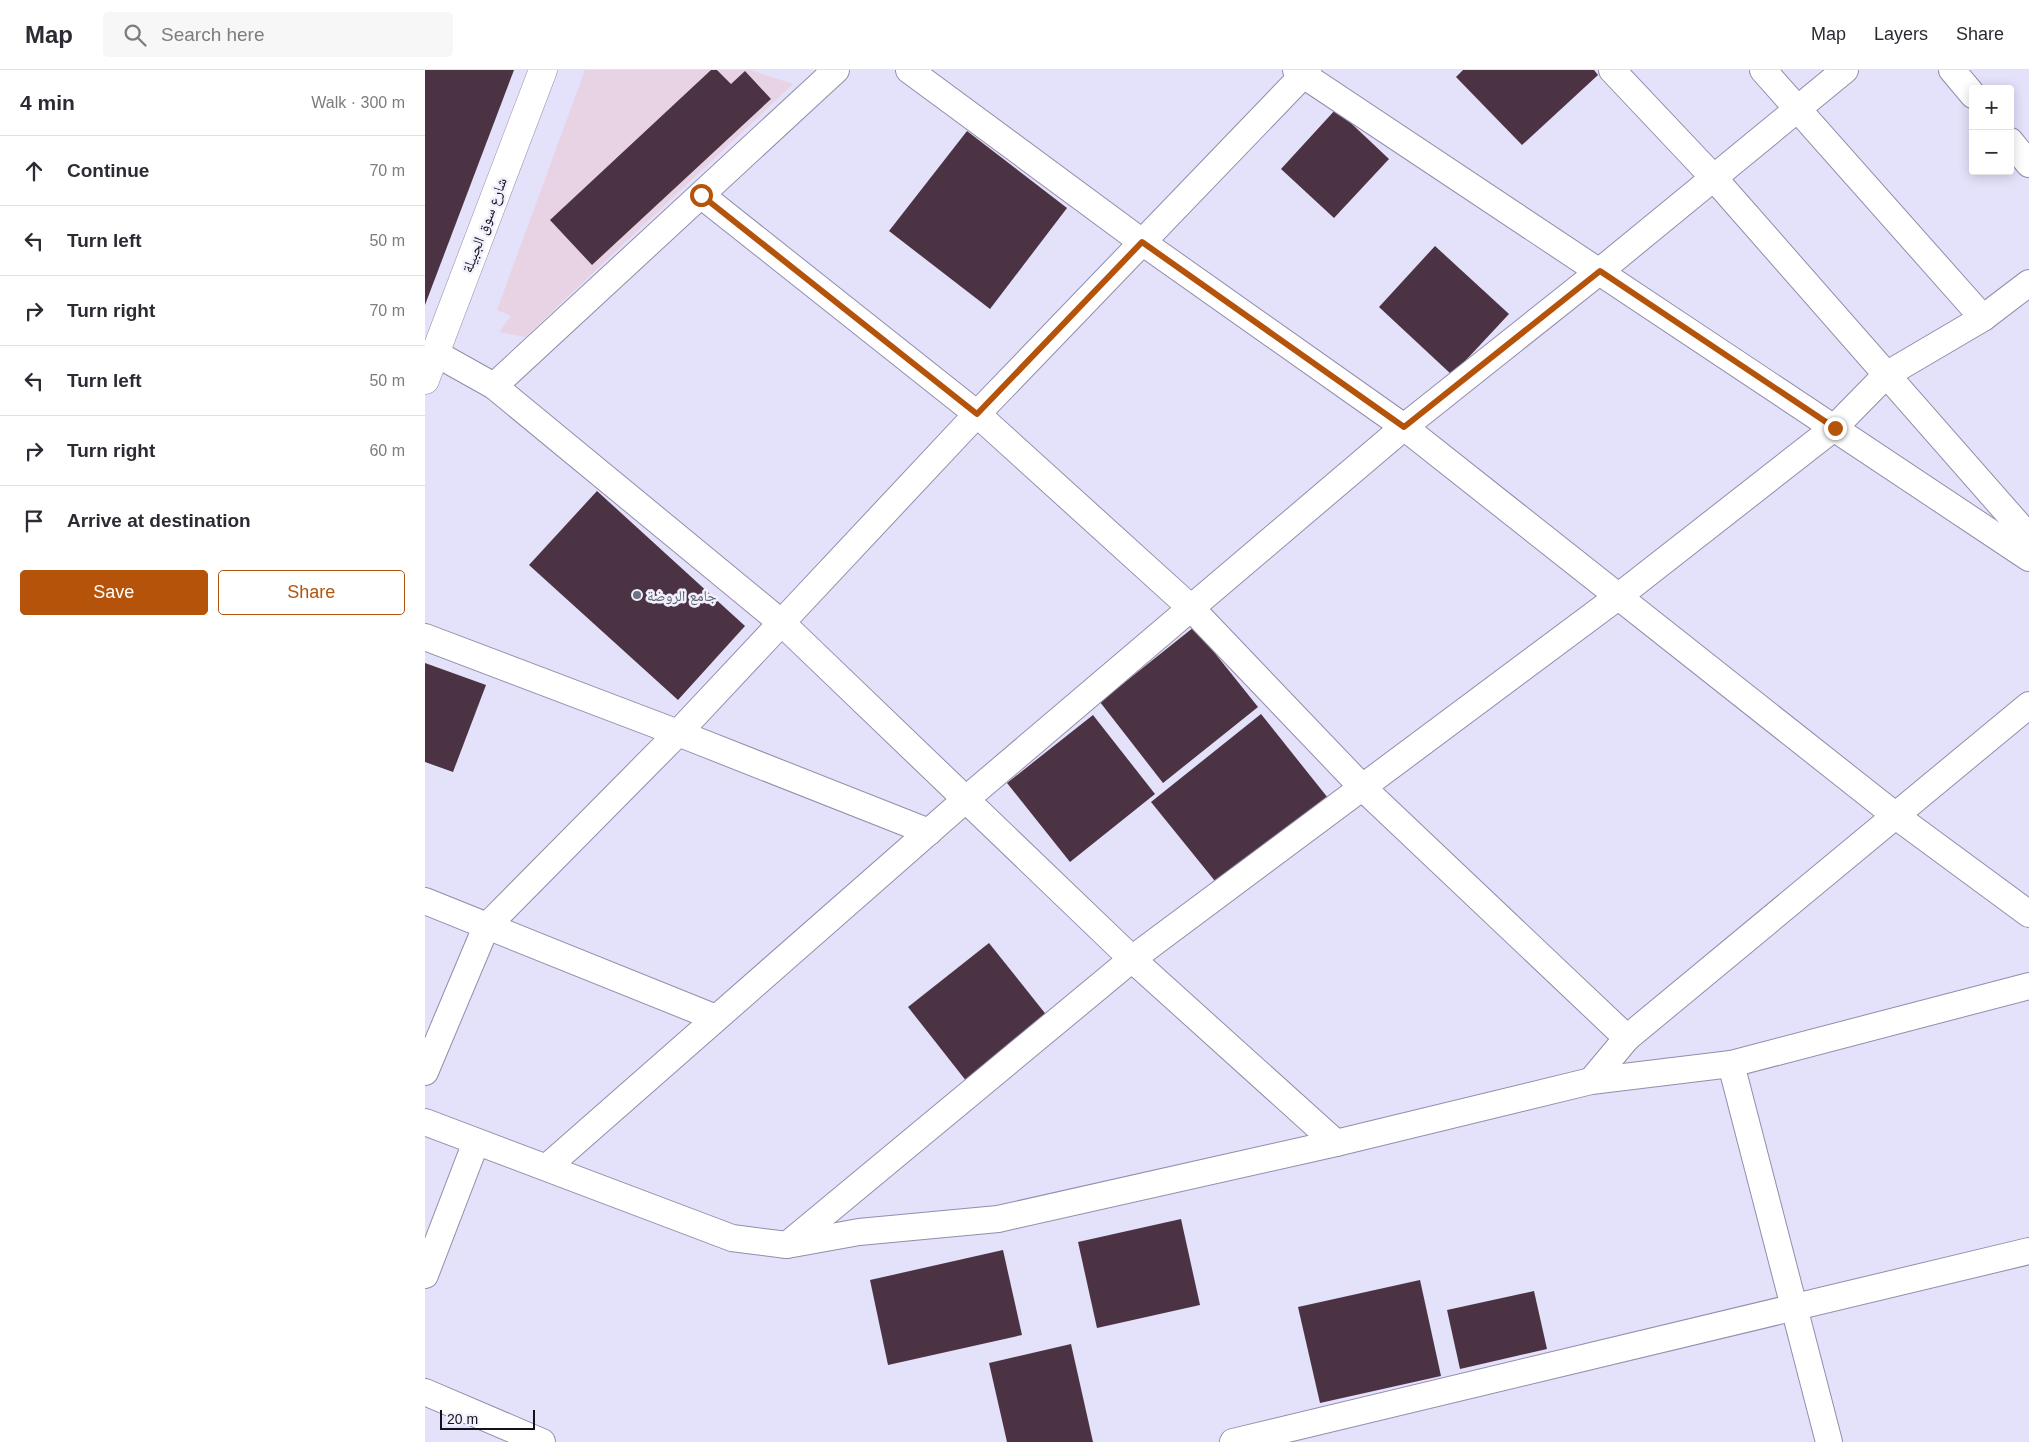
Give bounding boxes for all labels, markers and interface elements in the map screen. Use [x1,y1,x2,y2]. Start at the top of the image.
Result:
search box [103,12,453,57]
text: Map [25,21,73,48]
icon: search [121,21,149,49]
text: Search here [161,24,265,45]
text: Map [1811,24,1846,44]
text: Layers [1874,24,1928,44]
text: Share [1956,24,2004,44]
map controls [1969,85,2014,175]
button: + [1969,85,2014,130]
text: 4 min [20,91,75,114]
text: Walk · 300 m [311,94,405,111]
button: − [1969,130,2014,175]
icon: ahead [20,157,48,185]
text: Continue [67,160,149,181]
text: 70 m [369,162,405,179]
street label: شارع سوق الجبيلة [458,175,512,276]
route start [690,184,713,207]
icon: left [20,227,48,255]
text: Turn left [67,230,142,251]
text: 50 m [369,232,405,249]
icon: right [20,297,48,325]
text: Turn right [67,300,155,321]
text: 70 m [369,302,405,319]
icon: left [20,367,48,395]
text: Turn left [67,370,142,391]
text: 50 m [369,372,405,389]
route end [1824,417,1847,440]
icon: right [20,437,48,465]
text: Turn right [67,440,155,461]
text: 60 m [369,442,405,459]
icon: arrive [20,507,48,535]
text: Arrive at destination [67,510,251,531]
button: Save [20,570,208,615]
button: Share [218,570,405,615]
place label: جامع الروضة [647,587,717,606]
marker: جامع الروضة [631,589,643,601]
scale bar [440,1407,535,1430]
text: 20 m [447,1411,478,1427]

